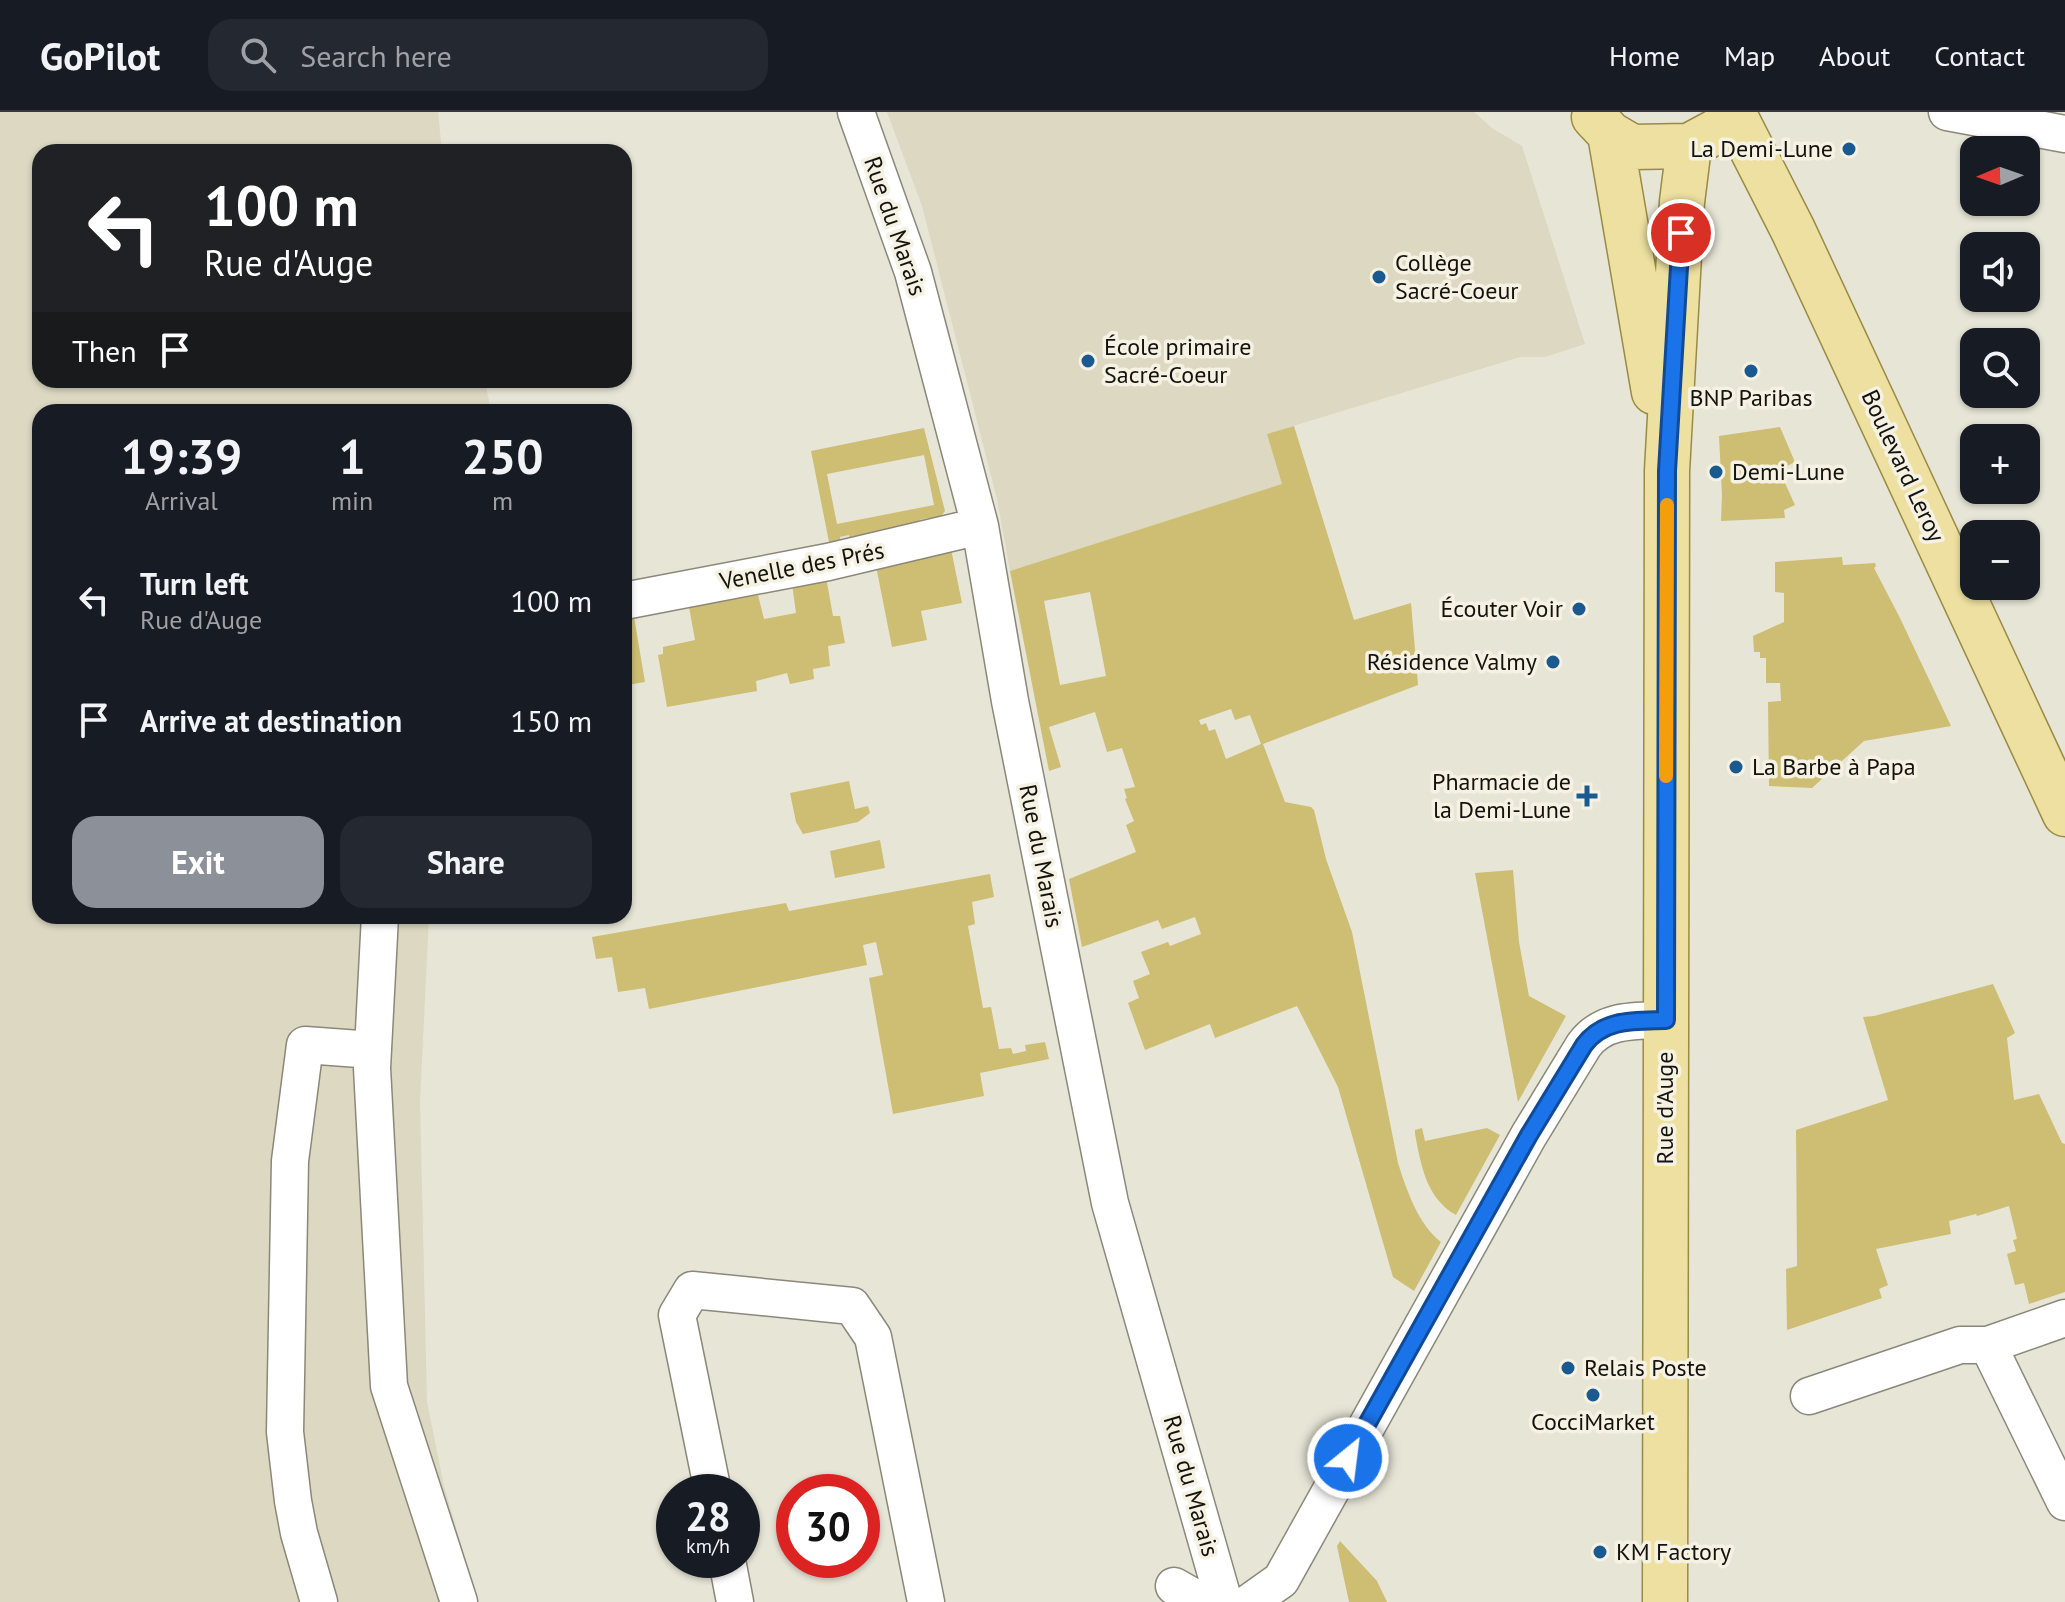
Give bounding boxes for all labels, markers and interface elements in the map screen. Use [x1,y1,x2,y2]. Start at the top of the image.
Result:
search box [208,19,768,91]
text: GoPilot [40,31,160,80]
icon: search [236,33,280,77]
text: Search here [300,36,452,75]
text: Home [1609,37,1680,74]
text: Map [1724,37,1775,74]
text: About [1819,37,1890,74]
text: Contact [1934,37,2025,74]
place label: La Demi-Lune [1690,133,1833,164]
north arrow [1960,136,2040,216]
map controls [1960,136,2040,600]
marker: La Demi-Lune [1840,140,1858,158]
street label: Rue du Marais [857,152,934,300]
text: 100 m [204,169,359,241]
icon: left [72,176,176,280]
pin [1647,199,1715,267]
icon: arrive [1659,211,1703,255]
button: sound [1960,232,2040,312]
text: Rue d'Auge [204,239,373,286]
place label: Collège Sacré-Coeur [1395,247,1518,306]
marker: Collège Sacré-Coeur [1370,268,1388,286]
icon: arrive [153,328,197,372]
button: search [1960,328,2040,408]
text: Then [72,331,137,370]
place label: École primaire Sacré-Coeur [1104,331,1251,390]
marker: École primaire Sacré-Coeur [1079,352,1097,370]
marker: BNP Paribas [1742,362,1760,380]
place label: BNP Paribas [1689,382,1813,413]
street label: Boulevard Leroy [1855,385,1952,547]
button: + [1960,424,2040,504]
text: 19:39 [121,425,242,487]
text: 1 [338,425,366,487]
text: 250 [462,425,543,487]
place label: Demi-Lune [1732,456,1845,487]
marker: Demi-Lune [1707,463,1725,481]
text: Arrival [145,484,218,517]
text: min [331,484,373,517]
text: m [492,484,513,517]
button: − [1960,520,2040,600]
street label: Venelle des Prés [716,534,887,597]
text: Turn left [140,564,248,603]
icon: left [72,578,116,622]
text: 100 m [511,581,592,620]
place label: Écouter Voir [1440,593,1563,624]
marker: Écouter Voir [1570,600,1588,618]
text: Rue d'Auge [140,603,262,636]
place label: Résidence Valmy [1367,646,1537,677]
marker: Résidence Valmy [1544,653,1562,671]
icon: arrive [72,698,116,742]
text: Arrive at destination [140,701,402,740]
text: 150 m [511,701,592,740]
place label: La Barbe à Papa [1752,751,1916,782]
marker: La Barbe à Papa [1727,758,1745,776]
place label: Pharmacie de la Demi-Lune [1432,766,1571,825]
street label: Rue du Marais [1012,782,1071,930]
marker: Pharmacie de la Demi-Lune [1578,787,1596,805]
button: Exit [72,816,324,908]
button: Share [340,816,592,908]
street label: Rue d'Auge [1649,1052,1680,1164]
place label: Relais Poste [1584,1352,1707,1383]
marker: Relais Poste [1559,1359,1577,1377]
marker: CocciMarket [1584,1386,1602,1404]
place label: CocciMarket [1531,1406,1655,1437]
street label: Rue du Marais [1157,1412,1226,1560]
position arrow [1306,1416,1390,1500]
speed limit sign: 30 [776,1474,880,1578]
text: 28 [685,1490,731,1542]
text: km/h [686,1533,730,1559]
place label: KM Factory [1616,1536,1731,1567]
marker: KM Factory [1591,1543,1609,1561]

